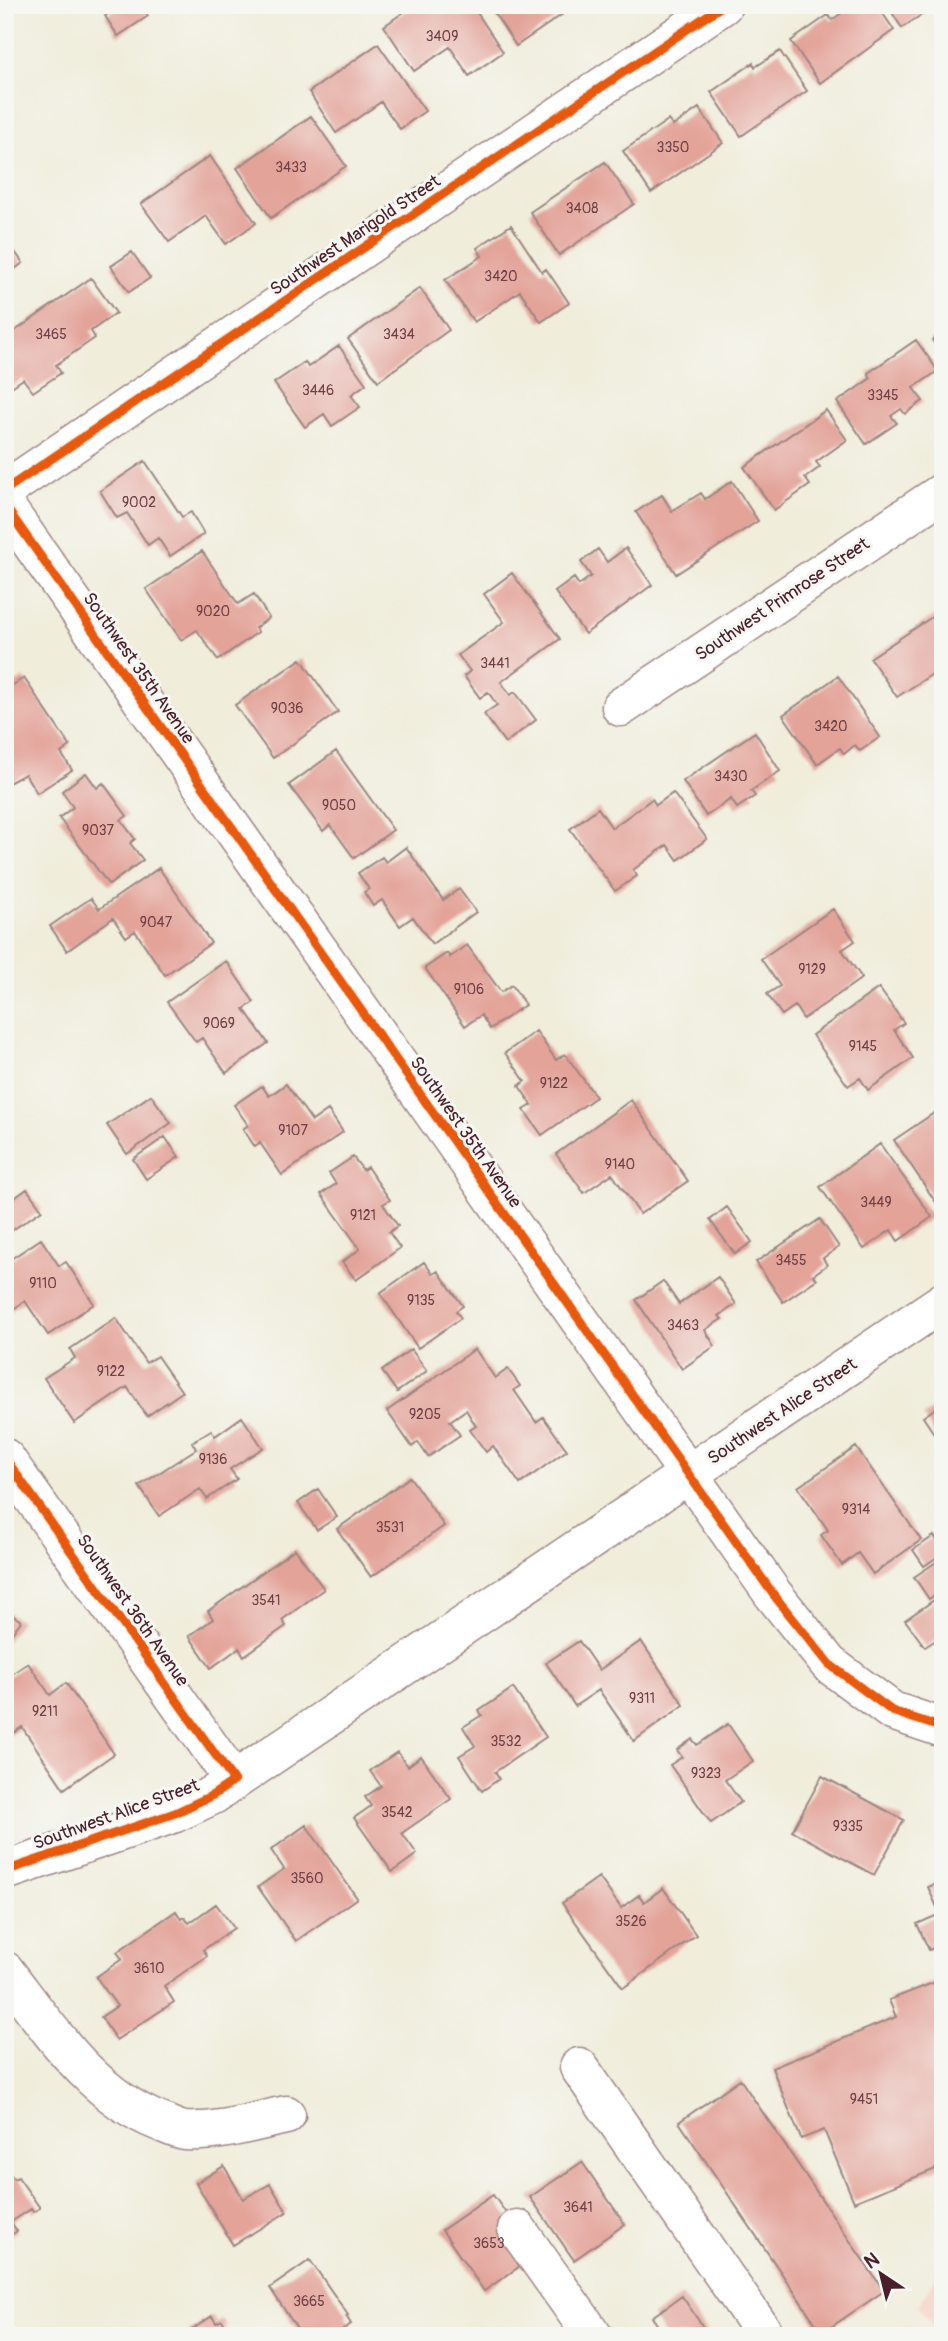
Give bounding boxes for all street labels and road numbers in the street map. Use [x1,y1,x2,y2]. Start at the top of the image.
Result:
street label: Southwest Marigold Street [266,169,445,301]
street label: Southwest Primrose Street [691,532,874,666]
street label: Southwest 35th Avenue [78,588,200,749]
street label: Southwest 35th Avenue [405,1052,527,1213]
street label: Southwest Alice Street [703,1353,862,1470]
street label: Southwest 36th Avenue [71,1530,194,1691]
street label: Southwest Alice Street [30,1773,203,1855]

